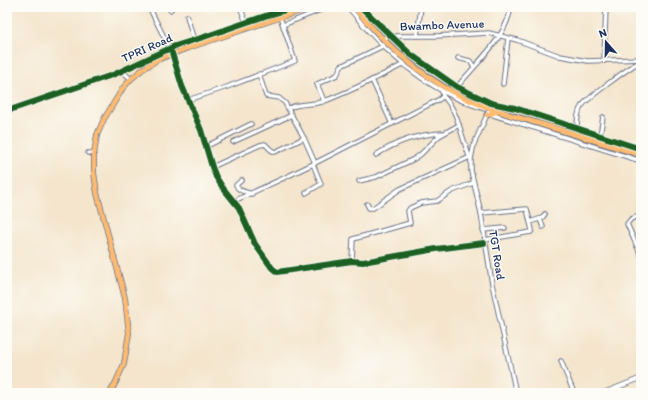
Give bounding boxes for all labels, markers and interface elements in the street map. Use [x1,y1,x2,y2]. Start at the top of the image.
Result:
street label: Bwambo Avenue [400,17,485,33]
north arrow [586,22,626,62]
text: N [597,26,608,40]
street label: TPRI Road [119,30,175,65]
street label: TGT Road [486,229,508,281]

